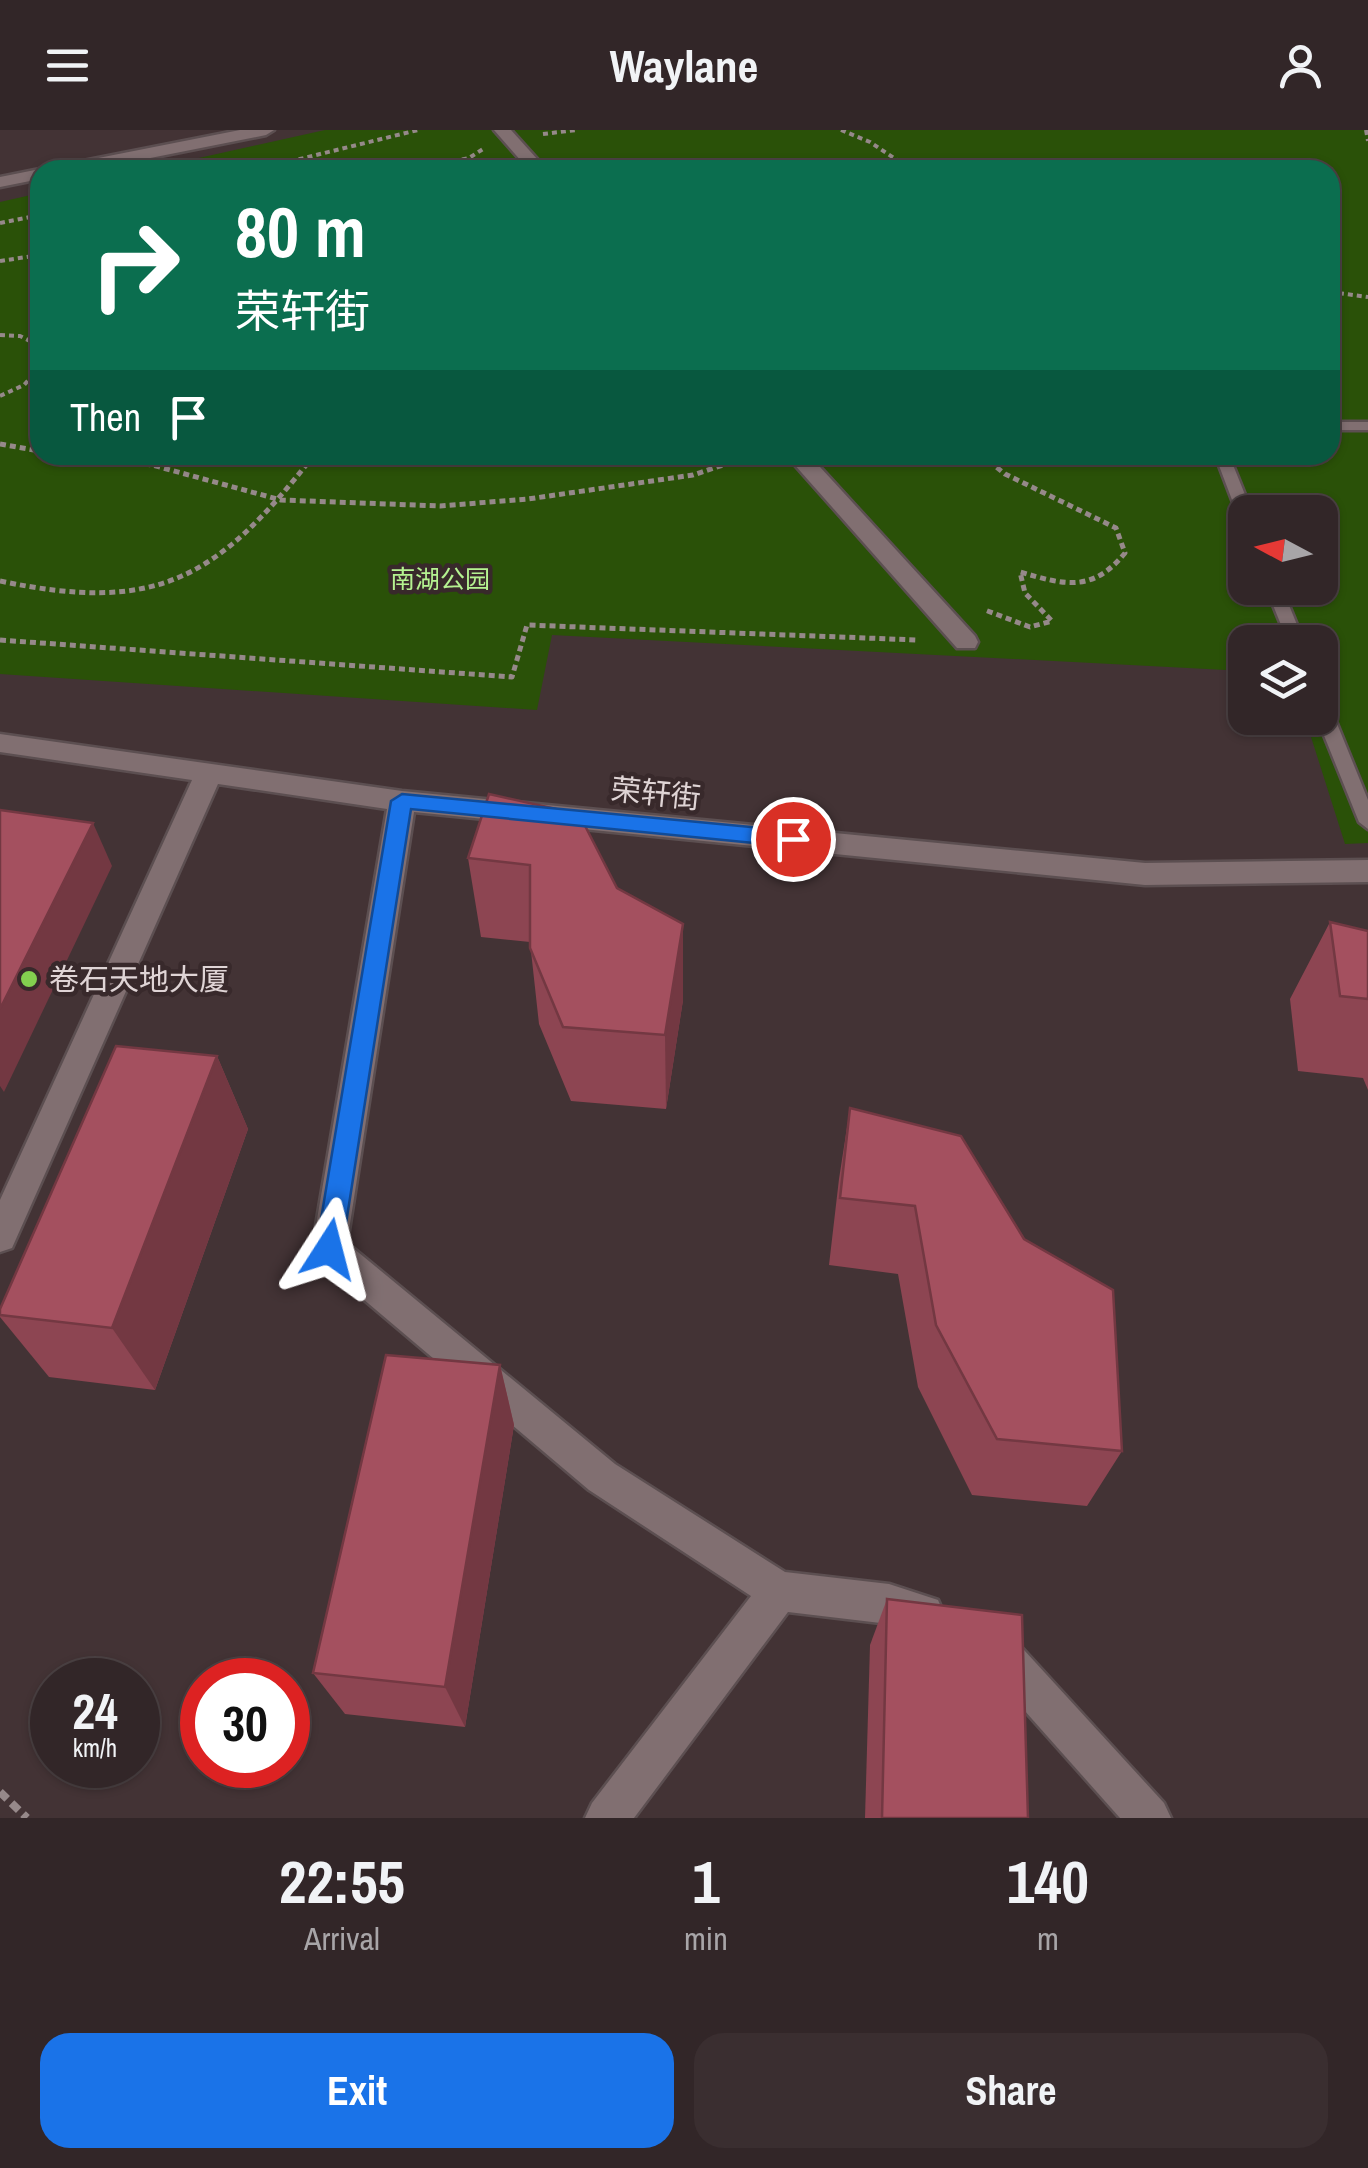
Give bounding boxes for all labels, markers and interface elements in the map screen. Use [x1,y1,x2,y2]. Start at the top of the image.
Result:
text: Waylane [610,35,758,96]
icon: menu [40,38,95,93]
icon: person [1273,38,1328,93]
text: 80 m [235,185,366,279]
icon: right [70,200,200,330]
text: 荣轩街 [235,280,370,341]
icon: arrive [161,390,216,445]
text: Then [70,392,141,443]
north arrow [1228,495,1338,605]
map controls [1228,495,1338,735]
park label: 南湖公园 [390,562,490,596]
button: layers [1228,625,1338,735]
street label: 荣轩街 [609,768,703,818]
pin [751,797,836,882]
icon: arrive [766,812,821,867]
place label: 卷石天地大厦 [49,959,229,999]
marker: 卷石天地大厦 [18,968,40,990]
position arrow [277,1197,381,1301]
speed limit sign: 30 [180,1658,310,1788]
text: 24 [72,1677,118,1745]
text: km/h [73,1731,117,1765]
text: 22:55 [279,1841,405,1922]
text: 1 [692,1841,720,1922]
text: 140 [1007,1841,1089,1922]
text: Arrival [304,1917,380,1960]
text: min [684,1917,728,1960]
text: m [1037,1917,1059,1960]
button: Exit [40,2033,674,2148]
button: Share [694,2033,1328,2148]

